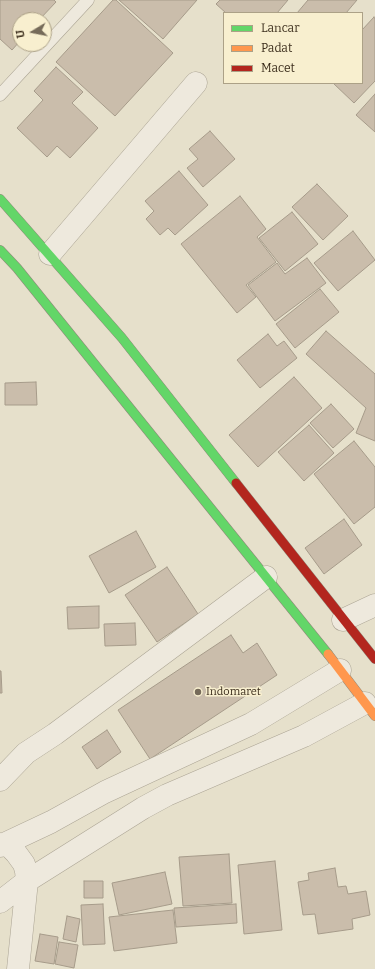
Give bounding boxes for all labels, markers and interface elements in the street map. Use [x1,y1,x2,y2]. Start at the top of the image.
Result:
north arrow [12,12,52,52]
legend [223,12,363,84]
text: Lancar [261,21,299,35]
text: U [14,29,28,39]
text: Padat [261,41,292,55]
text: Macet [261,61,295,75]
place label: Indomaret [206,685,261,699]
marker: Indomaret [193,687,203,697]

